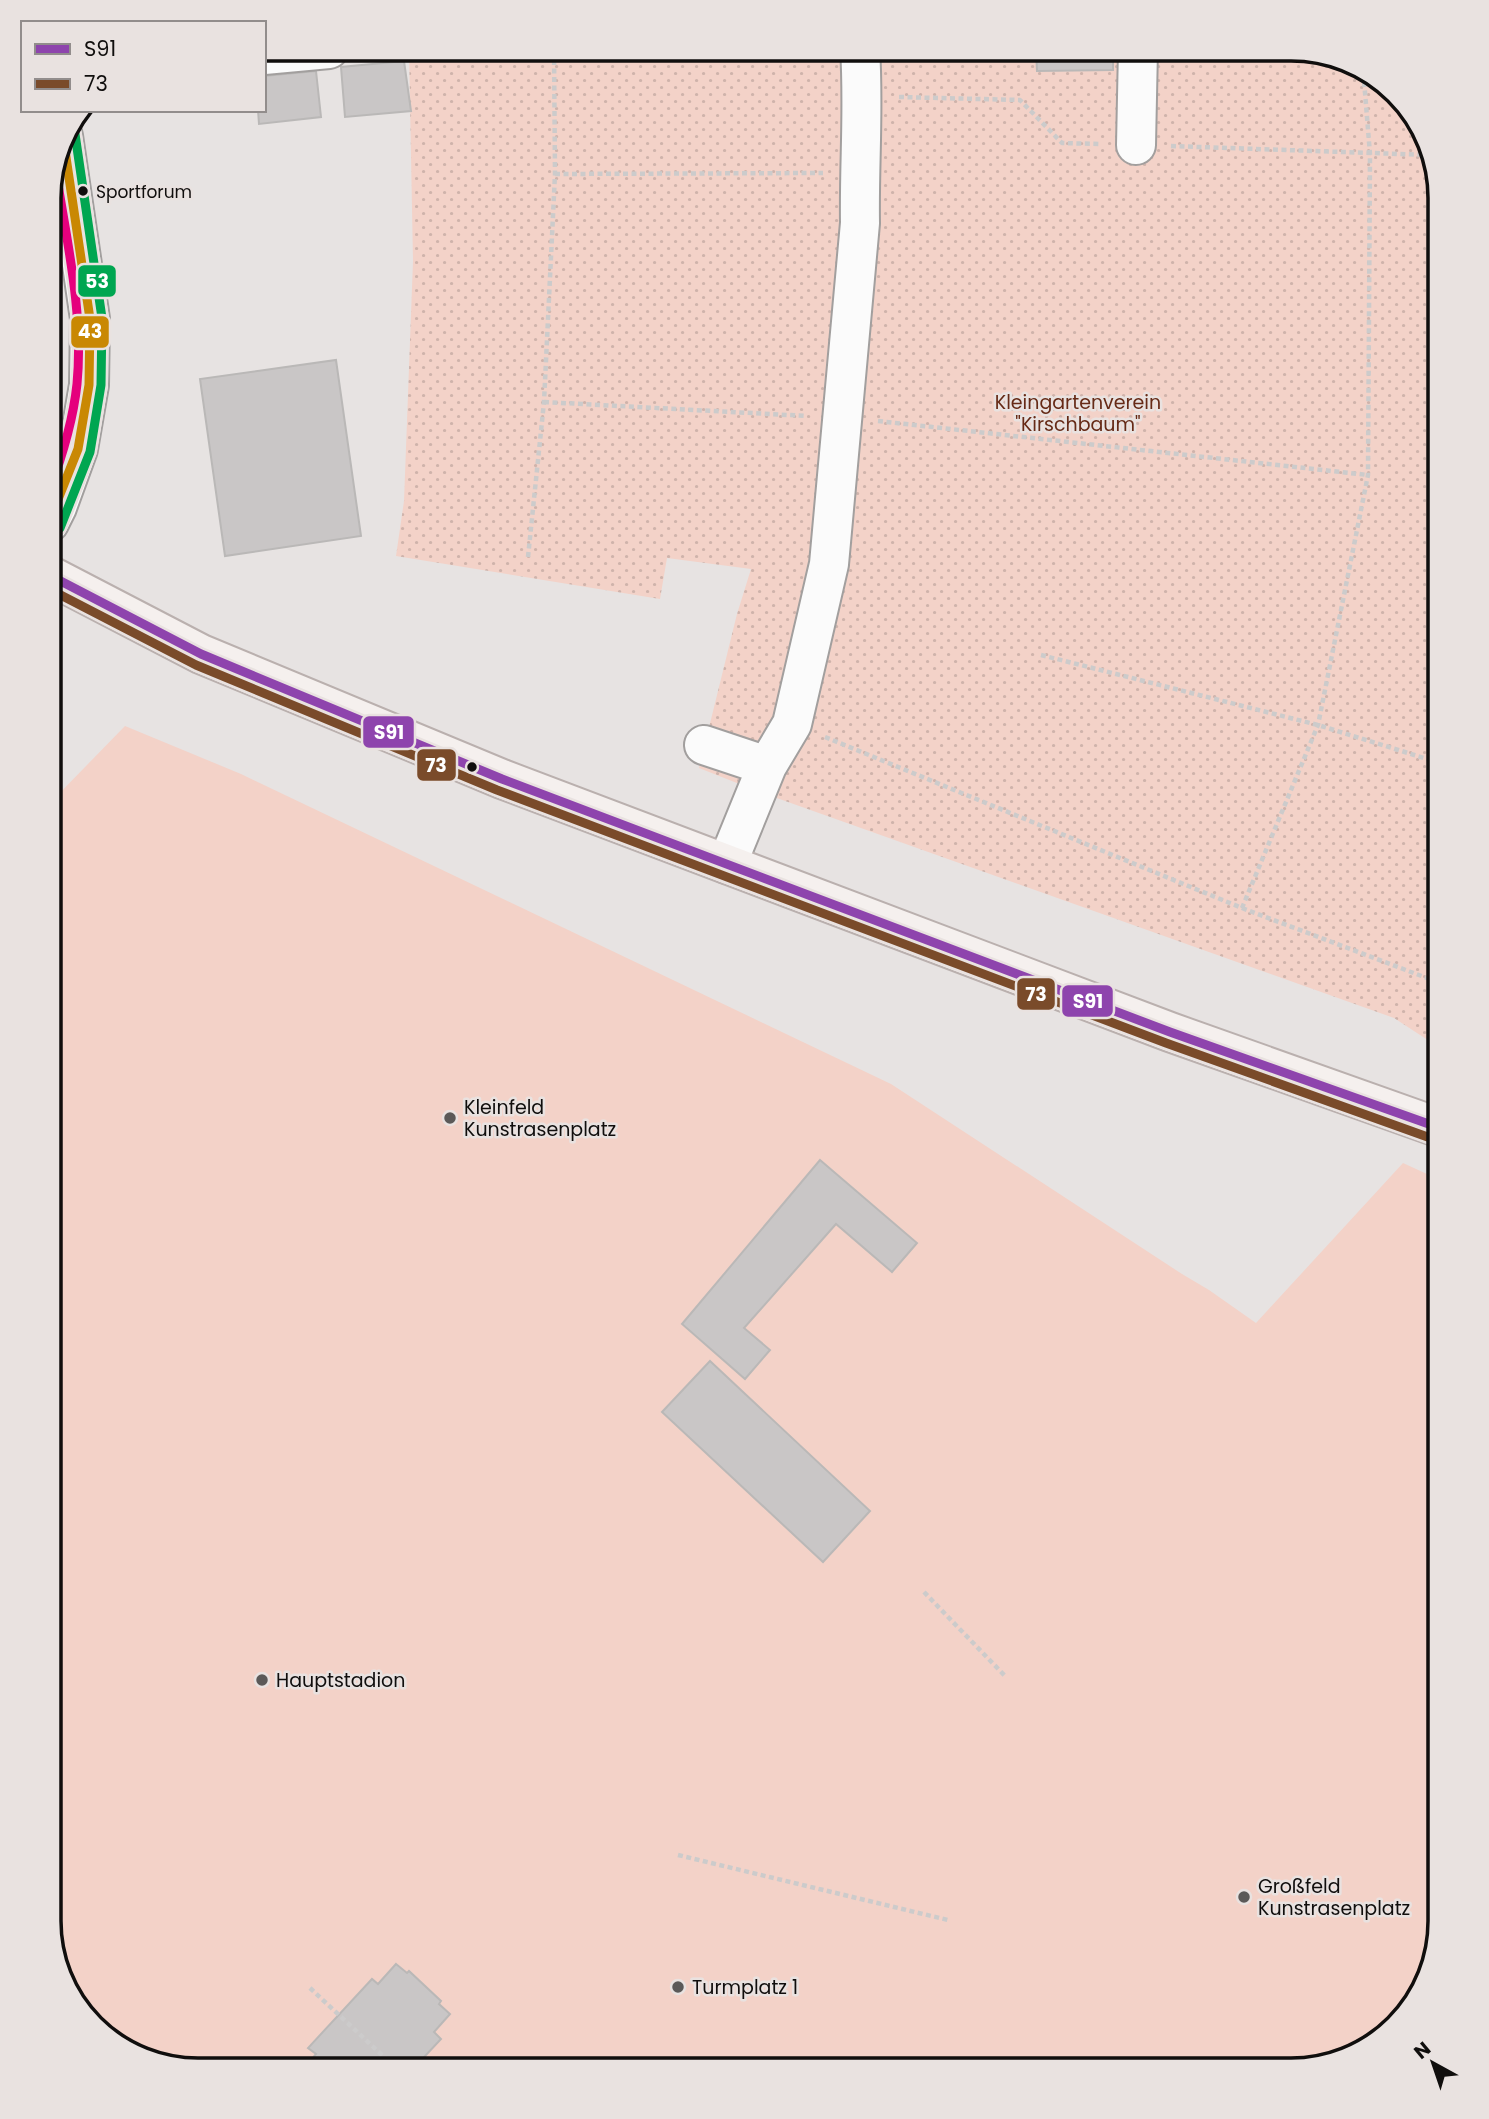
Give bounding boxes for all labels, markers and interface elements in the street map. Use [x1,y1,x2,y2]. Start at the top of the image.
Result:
legend [21,21,266,112]
text: S91 [84,34,116,63]
text: 73 [84,69,108,98]
place label: Sportforum [96,180,192,204]
marker: Sportforum [76,184,90,198]
line badge: 53 [77,264,117,298]
text: 53 [85,268,109,295]
line badge: 43 [70,315,110,349]
text: 43 [78,318,102,345]
park label: Kleingartenverein "Kirschbaum" [995,389,1161,438]
line badge: S91 [362,715,415,749]
text: S91 [374,719,404,746]
line badge: 73 [416,748,457,782]
text: 73 [425,752,447,779]
unlabelled marker [465,760,479,774]
line badge: 73 [1016,977,1056,1011]
text: 73 [1025,981,1047,1008]
line badge: S91 [1061,984,1114,1018]
text: S91 [1073,988,1103,1015]
place label: Kleinfeld Kunstrasenplatz [464,1094,616,1143]
marker: Kleinfeld Kunstrasenplatz [442,1110,458,1126]
place label: Hauptstadion [276,1667,405,1694]
marker: Hauptstadion [254,1672,270,1688]
place label: Großfeld Kunstrasenplatz [1258,1873,1410,1922]
marker: Großfeld Kunstrasenplatz [1236,1889,1252,1905]
place label: Turmplatz 1 [692,1974,798,2001]
marker: Turmplatz 1 [670,1979,686,1995]
north arrow [1398,2028,1468,2098]
text: N [1408,2035,1437,2065]

